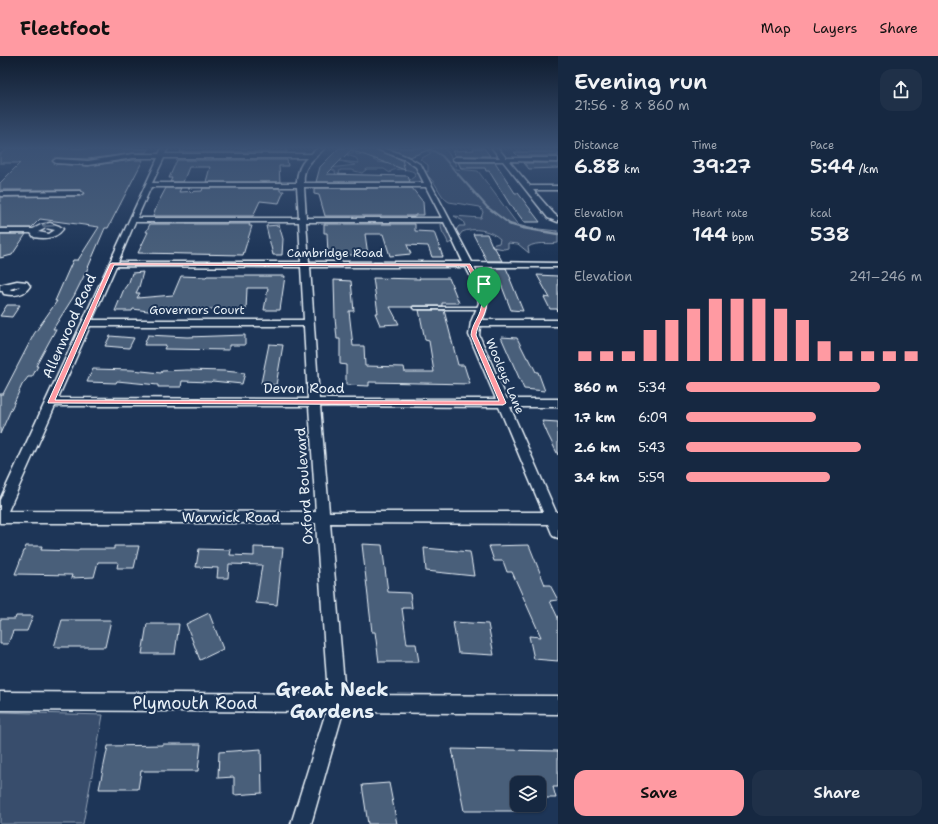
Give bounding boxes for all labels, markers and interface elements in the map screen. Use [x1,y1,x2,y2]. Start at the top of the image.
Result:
text: Fleetfoot [20,16,110,41]
text: Map [761,19,791,37]
text: Layers [813,19,857,37]
text: Share [879,19,918,37]
text: Evening run [574,67,707,96]
button: share [880,69,922,111]
text: 21:56 · 8 × 860 m [574,97,689,114]
text: Distance [574,138,619,153]
text: Time [692,138,717,153]
text: Pace [810,138,834,153]
text: 6.88 [574,153,620,179]
text: 39:27 [692,153,751,179]
text: 5:44 [810,153,855,179]
text: km [620,162,640,177]
text: /km [855,162,878,177]
text: Elevation [574,206,623,221]
text: Heart rate [692,206,748,221]
text: kcal [810,206,831,221]
text: 40 [574,221,602,247]
text: 144 [692,221,728,247]
text: 538 [810,221,850,247]
one-way arrow [42,223,55,230]
text: m [602,230,615,245]
text: bpm [728,230,754,245]
street label: Cambridge Road [287,245,384,261]
pin [467,267,501,308]
text: Elevation [574,268,632,285]
text: 241–246 m [849,268,922,285]
street label: Allenwood Road [38,271,100,381]
icon: arrive [473,273,495,295]
street label: Governors Court [149,302,245,318]
street label: Wooleys Lane [482,336,528,416]
street label: Devon Road [263,379,345,397]
text: 860 m [574,379,618,396]
text: 5:34 [638,379,666,396]
text: 1.7 km [574,409,615,426]
text: 6:09 [638,409,668,426]
street label: Oxford Boulevard [291,427,317,545]
text: 2.6 km [574,439,620,456]
text: 5:43 [638,439,666,456]
text: 3.4 km [574,469,619,486]
text: 5:59 [638,469,665,486]
street label: Warwick Road [182,508,280,526]
district label: Great Neck Gardens [275,677,389,724]
street label: Plymouth Road [132,692,258,714]
button: Save [574,770,744,816]
button: Share [752,770,922,816]
map controls [510,776,546,812]
button: layers [510,776,546,812]

